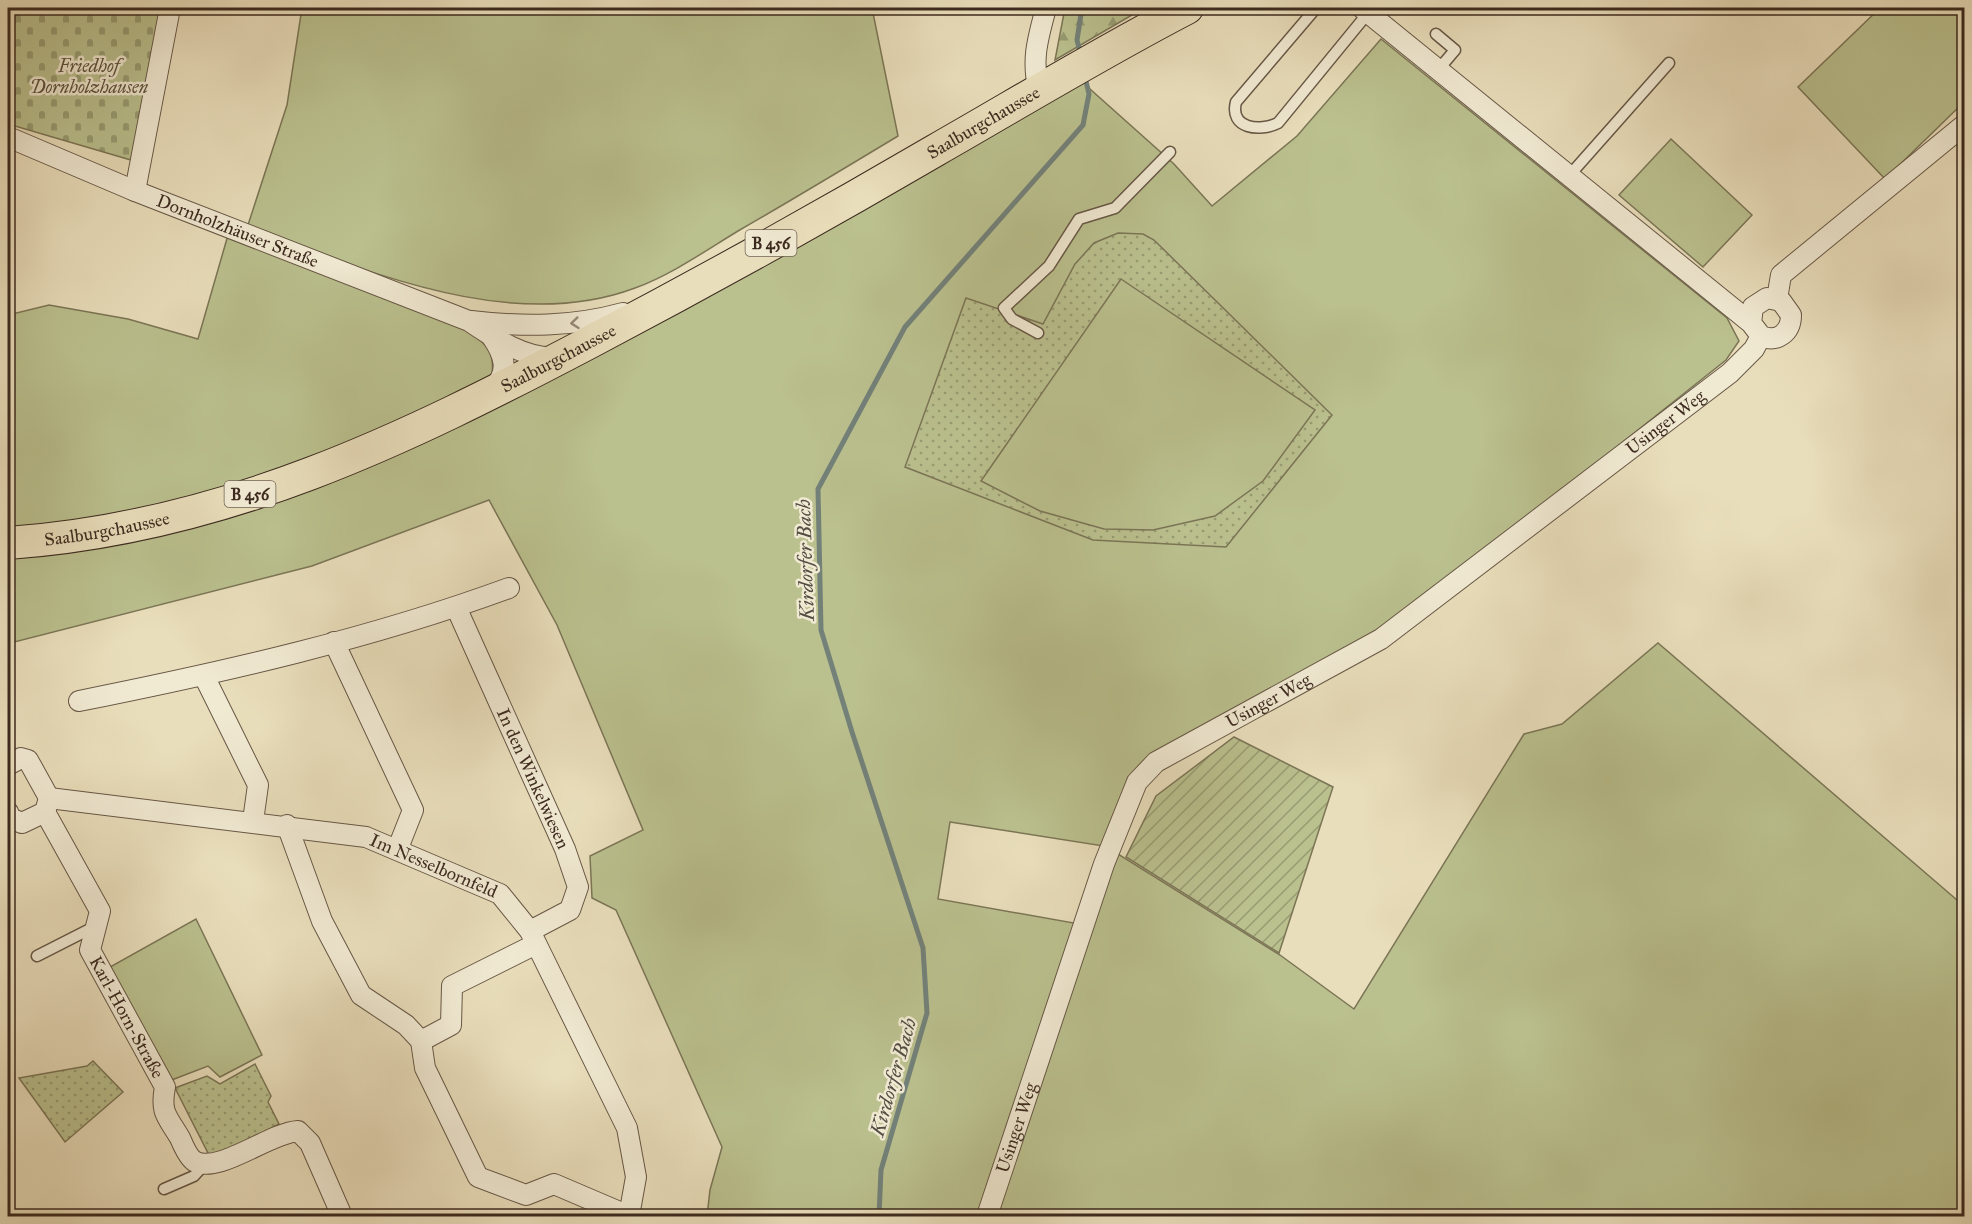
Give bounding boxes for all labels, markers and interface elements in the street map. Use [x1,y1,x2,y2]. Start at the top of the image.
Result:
park label: Friedhof Dornholzhausen [30,55,149,98]
street label: Saalburgchaussee [923,81,1044,164]
street label: Dornholzhäuser Straße [153,189,322,272]
road number: B 456 [746,230,796,256]
one-way arrow [570,316,579,329]
street label: Saalburgchaussee [497,319,620,397]
street label: Usinger Weg [1621,385,1711,459]
road number: B 456 [224,481,276,507]
water label: Kirdorfer Bach [791,498,819,622]
street label: Saalburgchaussee [43,507,172,551]
street label: Usinger Weg [1222,668,1316,733]
street label: In den Winkelwiesen [492,705,575,852]
street label: Im Nesselbornfeld [367,829,501,903]
street label: Karl-Horn-Straße [85,952,169,1082]
water label: Kirdorfer Bach [864,1015,921,1140]
street label: Usinger Weg [991,1079,1043,1176]

